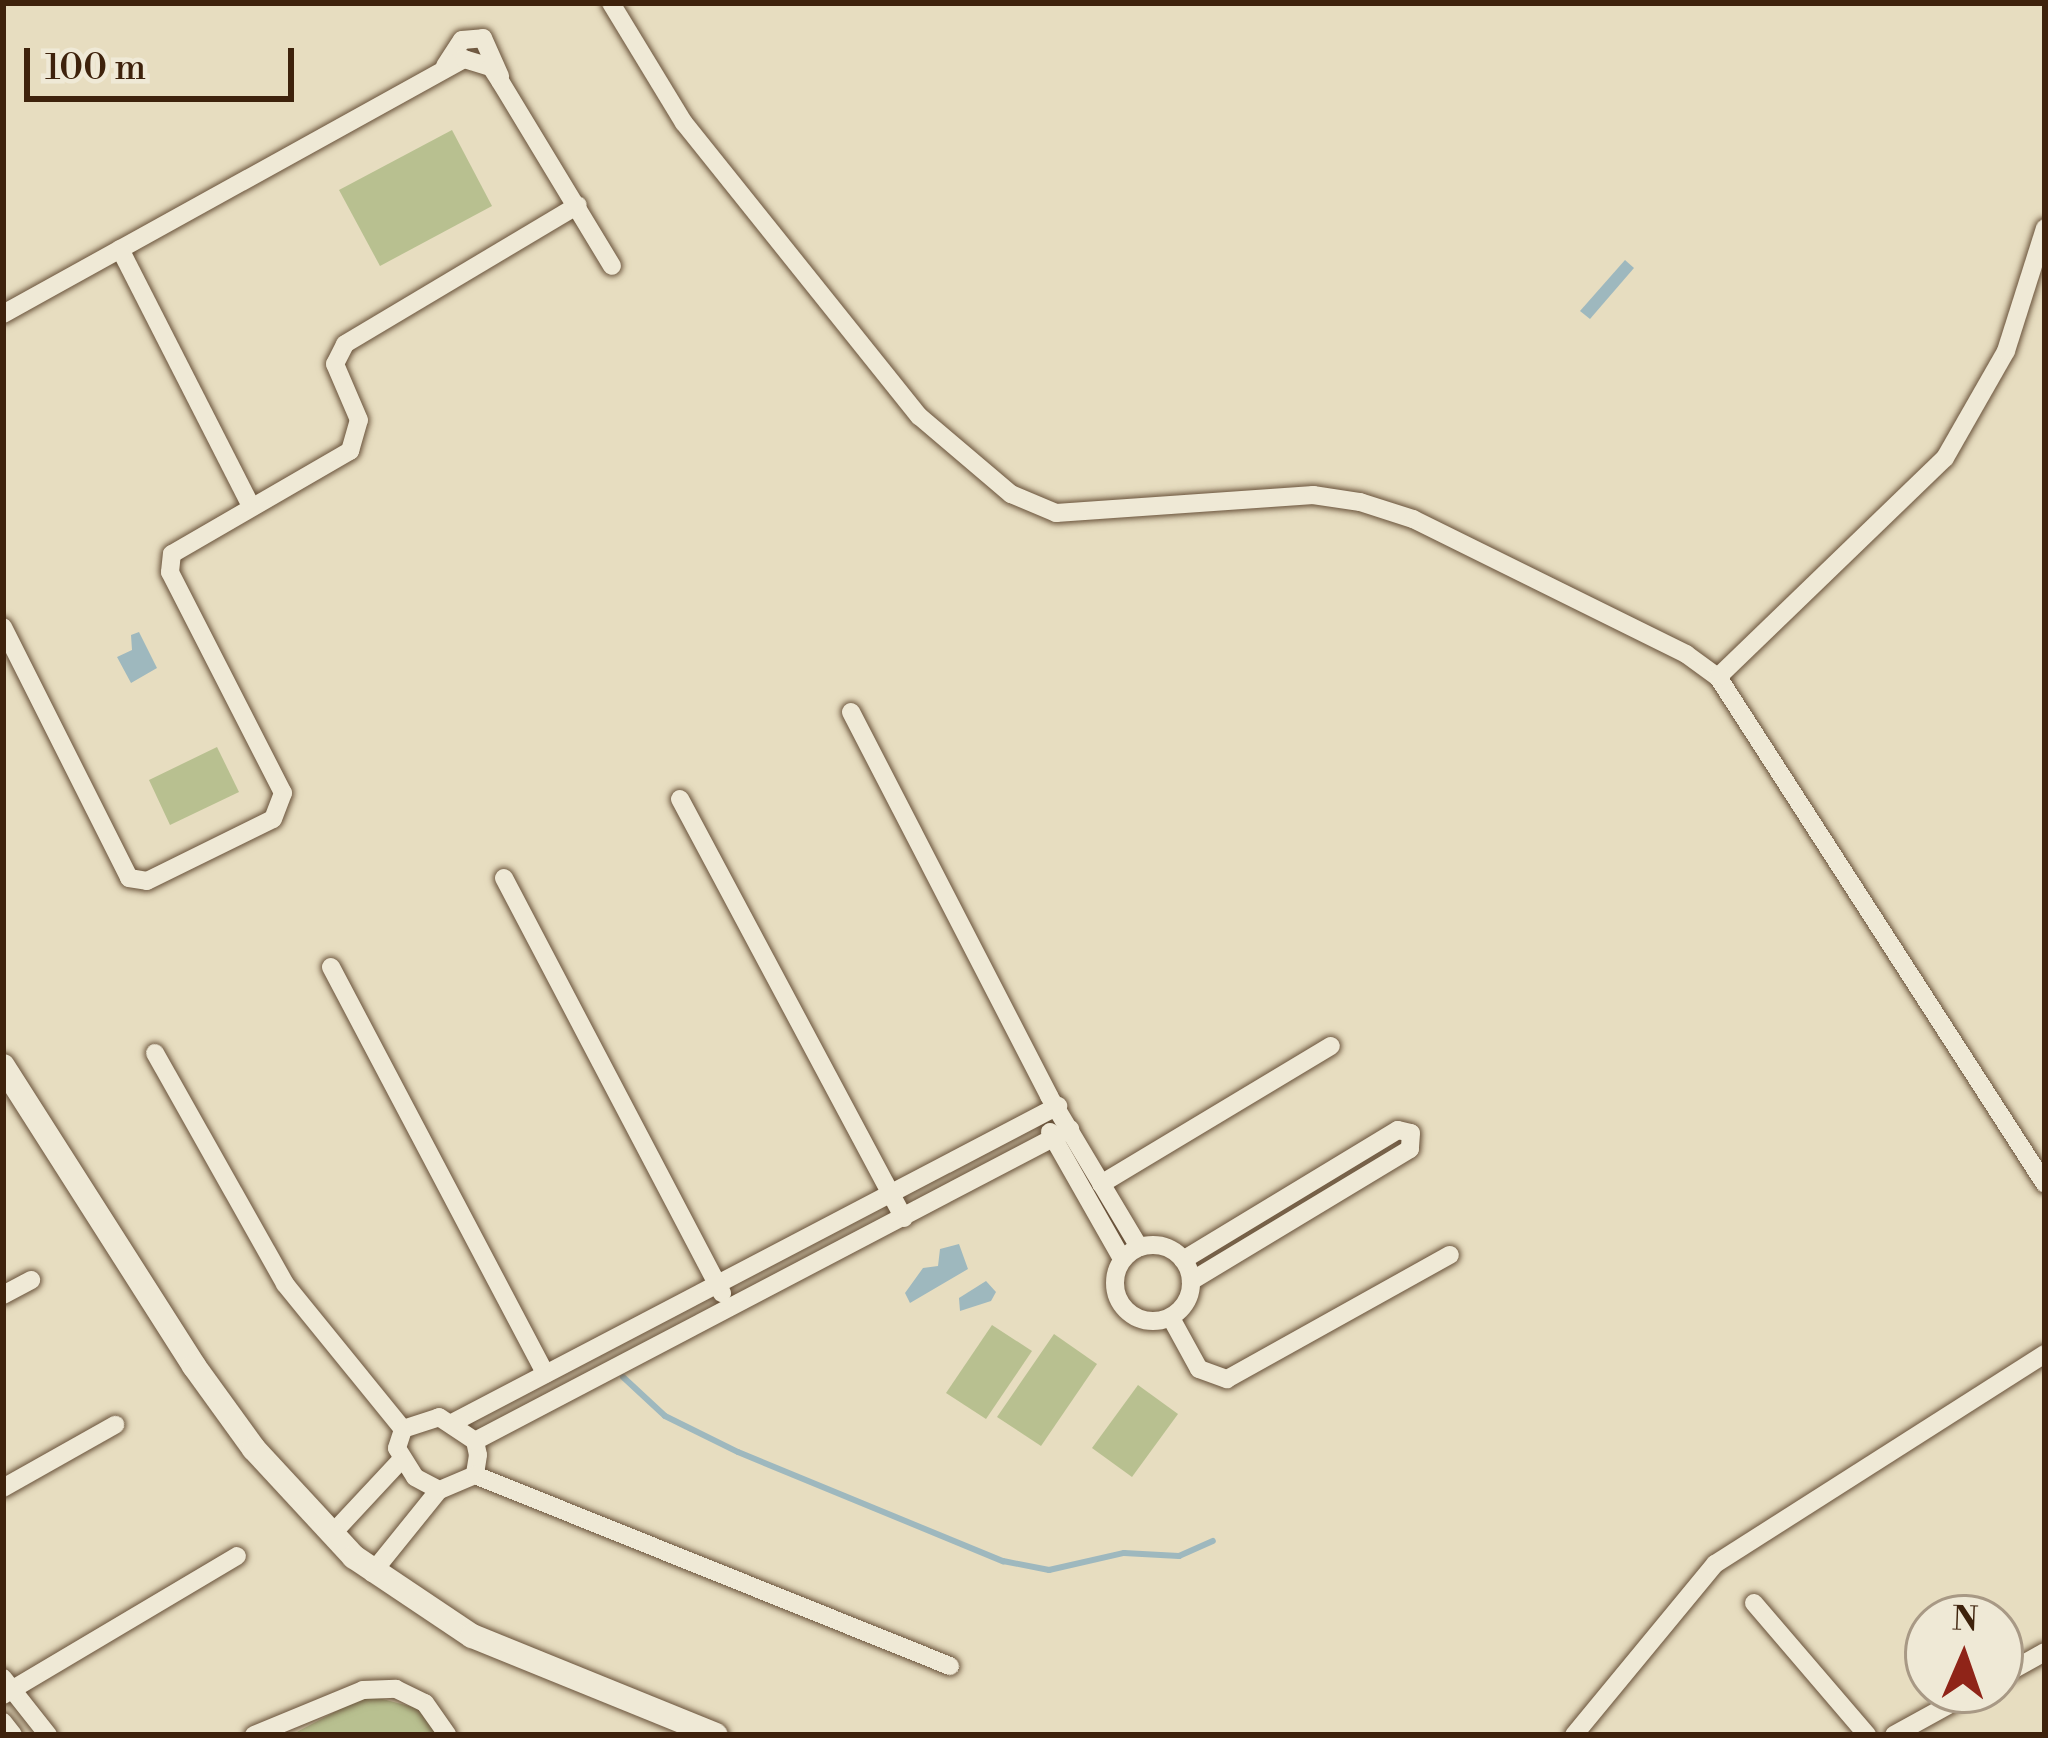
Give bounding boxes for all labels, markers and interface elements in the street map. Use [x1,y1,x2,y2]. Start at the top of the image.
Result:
scale bar [30,24,300,98]
text: 100 m [45,46,146,91]
north arrow [1904,1594,2024,1714]
text: N [1951,1600,1979,1641]

